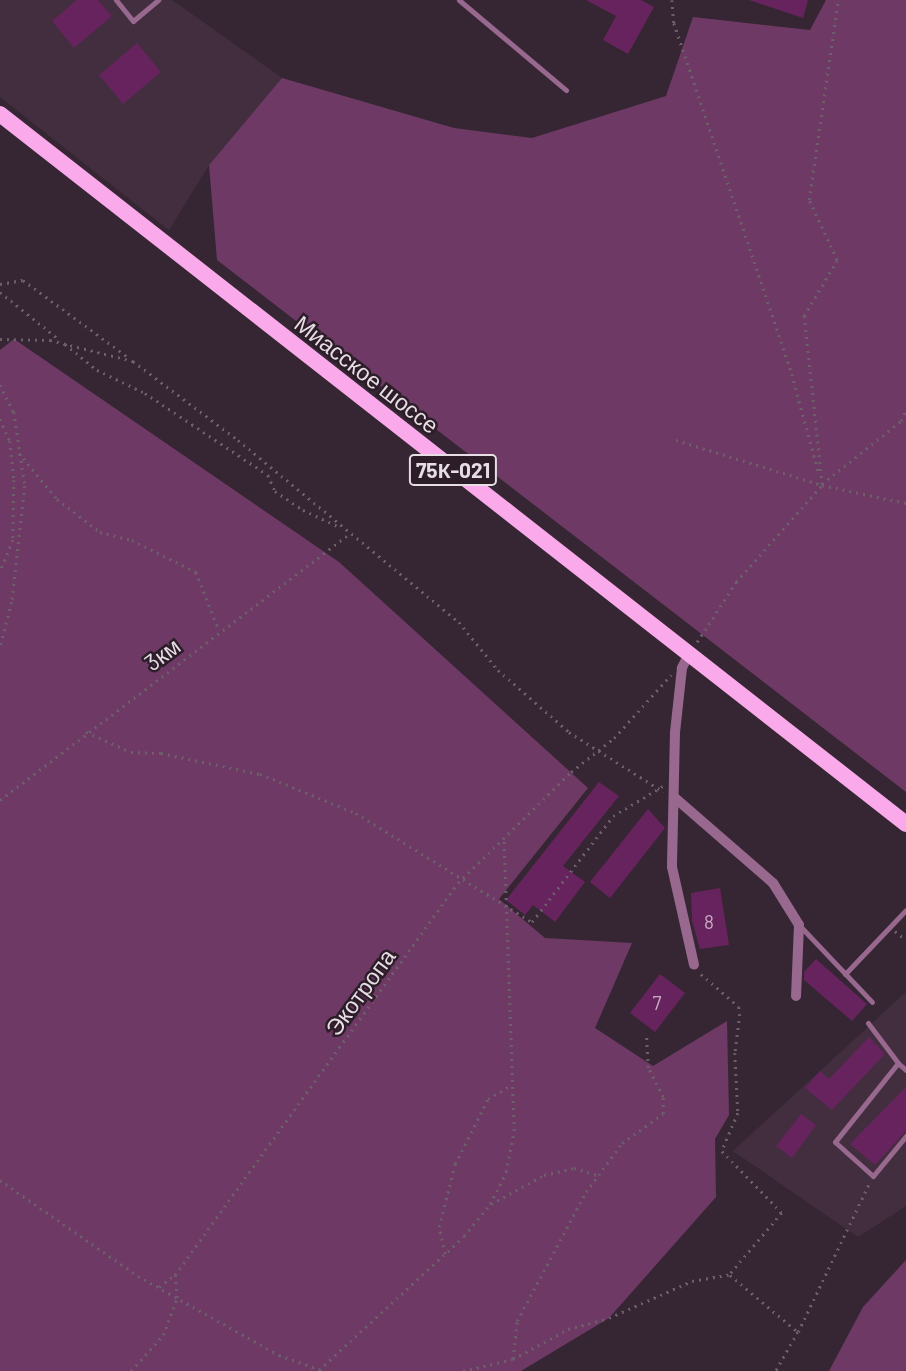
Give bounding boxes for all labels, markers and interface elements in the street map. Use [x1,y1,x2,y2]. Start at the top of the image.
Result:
street label: Миасское шоссе [289,309,445,439]
road number: 75К-021 [407,452,498,488]
street label: 3км [139,632,185,676]
house number: 8 [704,911,714,933]
street label: Экотропа [319,943,401,1041]
house number: 7 [653,992,661,1014]

